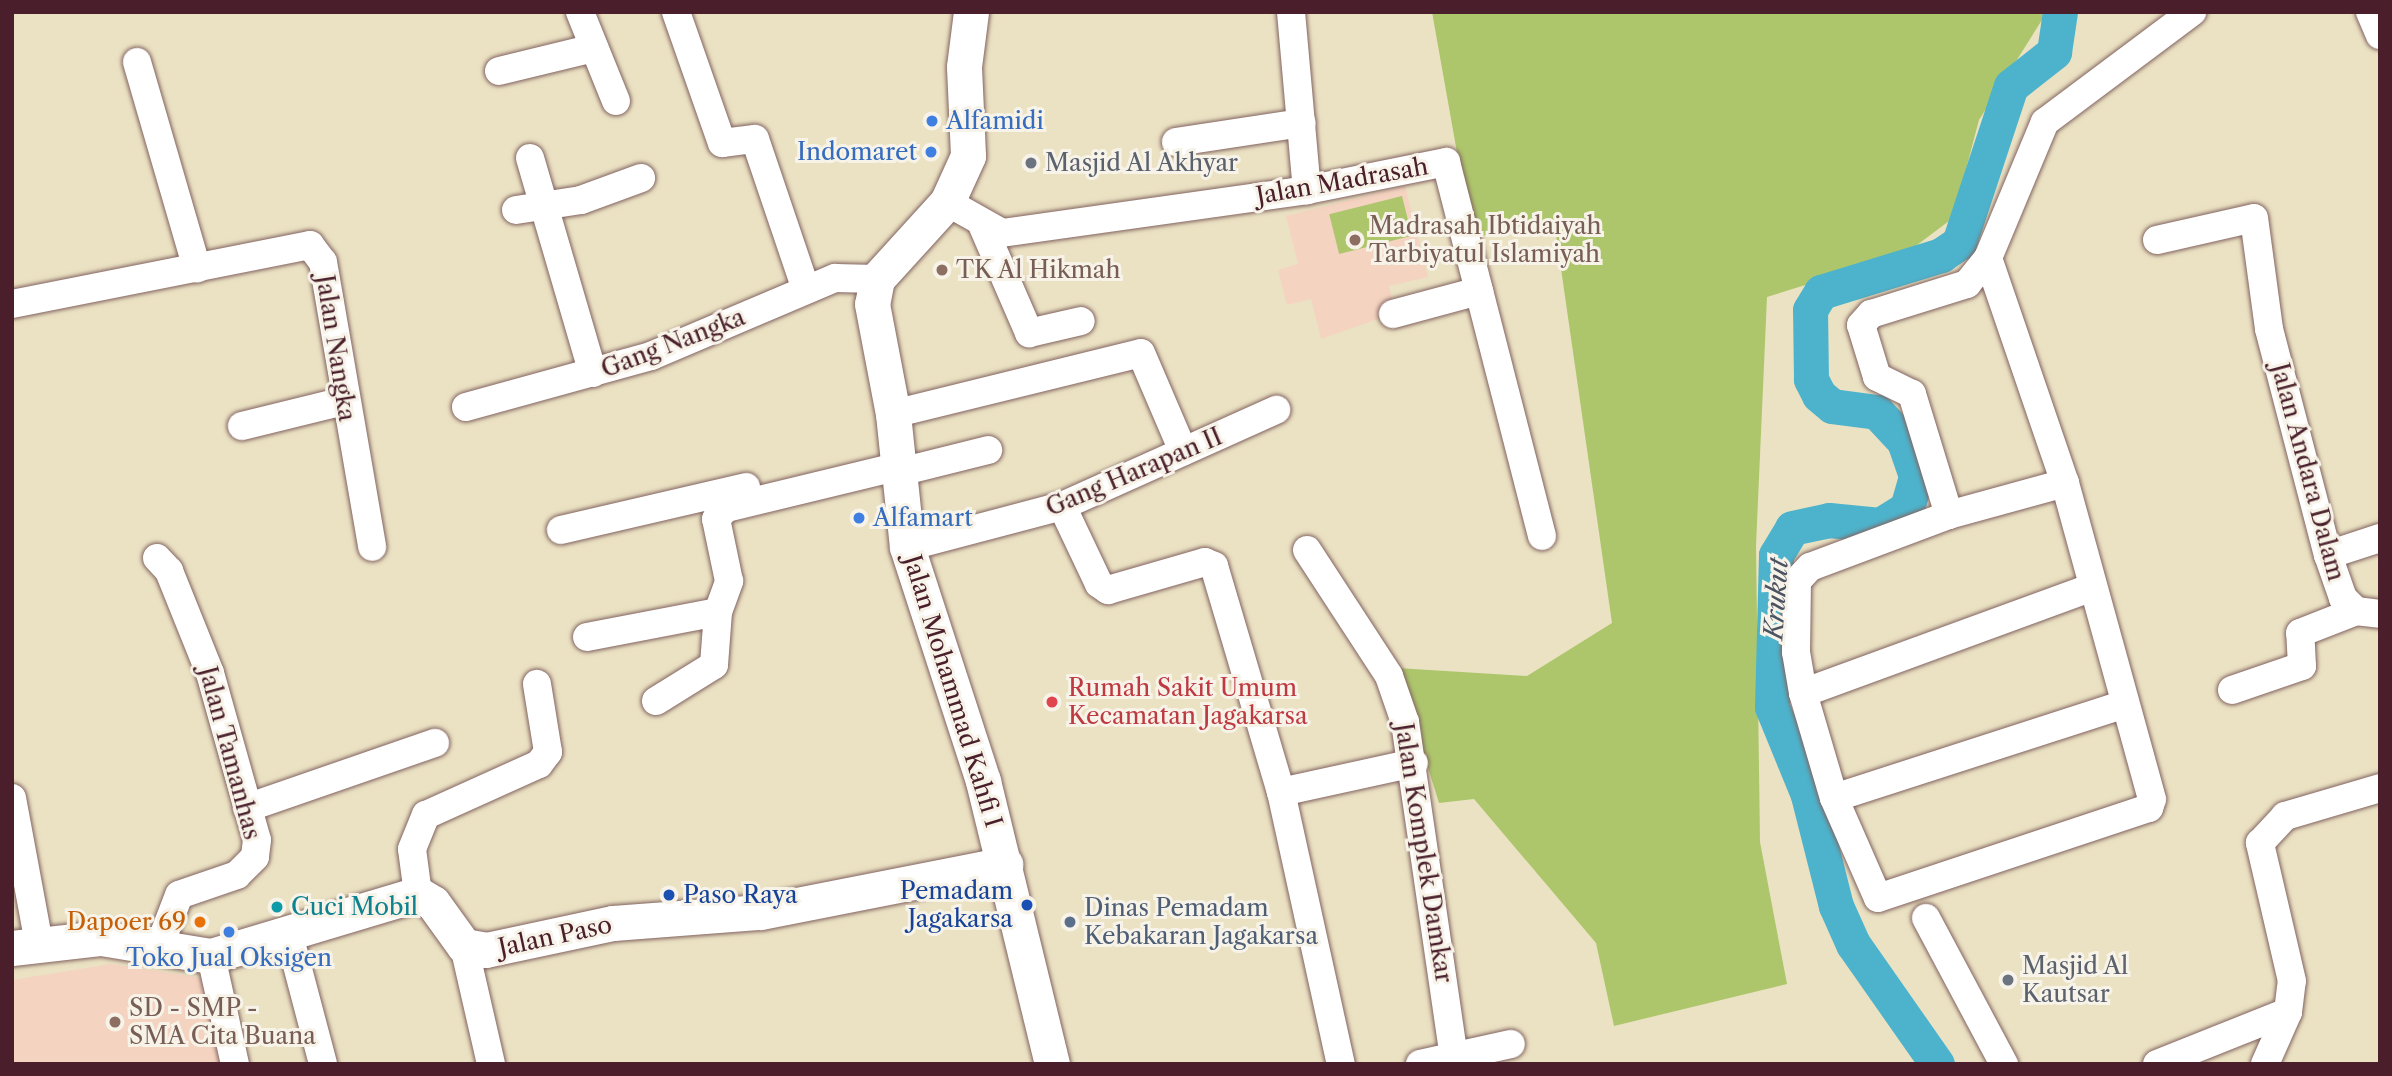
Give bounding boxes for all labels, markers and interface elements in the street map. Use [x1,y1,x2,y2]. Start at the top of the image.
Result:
place label: Alfamidi [946,107,1044,135]
marker: Alfamidi [924,113,940,129]
place label: Indomaret [797,138,917,166]
marker: Indomaret [923,144,939,160]
place label: Masjid Al Akhyar [1045,149,1240,177]
street label: Jalan Madrasah [1254,152,1430,210]
marker: Masjid Al Akhyar [1023,155,1039,171]
place label: Madrasah Ibtidaiyah Tarbiyatul Islamiyah [1369,212,1602,268]
marker: Madrasah Ibtidaiyah Tarbiyatul Islamiyah [1347,232,1363,248]
place label: TK Al Hikmah [956,256,1122,284]
marker: TK Al Hikmah [934,262,950,278]
street label: Jalan Nangka [310,273,362,423]
street label: Gang Nangka [597,302,749,384]
street label: Jalan Andara Dalam [2265,359,2351,585]
street label: Gang Harapan II [1042,422,1226,522]
place label: Alfamart [873,504,973,532]
marker: Alfamart [851,510,867,526]
street label: Jalan Mohammad Kahfi I [898,551,1008,831]
water label: Krukut [1759,557,1795,641]
street label: Jalan Tamanhas [193,663,267,843]
place label: Rumah Sakit Umum Kecamatan Jagakarsa [1068,674,1308,730]
marker: Rumah Sakit Umum Kecamatan Jagakarsa [1042,692,1062,712]
street label: Jalan Komplek Damkar [1389,721,1459,985]
place label: Pemadam Jagakarsa [900,877,1013,933]
place label: Paso Raya [683,881,798,909]
marker: Paso Raya [661,887,677,903]
place label: Cuci Mobil [291,893,418,921]
place label: Dinas Pemadam Kebakaran Jagakarsa [1084,894,1318,950]
marker: Pemadam Jagakarsa [1019,897,1035,913]
marker: Cuci Mobil [269,899,285,915]
place label: Dapoer 69 [66,908,186,936]
street label: Jalan Paso [496,910,614,962]
marker: Dapoer 69 [192,914,208,930]
marker: Dinas Pemadam Kebakaran Jagakarsa [1062,914,1078,930]
marker: Toko Jual Oksigen [221,924,237,940]
place label: Toko Jual Oksigen [126,944,332,972]
place label: Masjid Al Kautsar [2022,952,2129,1008]
marker: Masjid Al Kautsar [2000,972,2016,988]
place label: SD - SMP - SMA Cita Buana [129,994,317,1050]
marker: SD - SMP - SMA Cita Buana [107,1014,123,1030]

